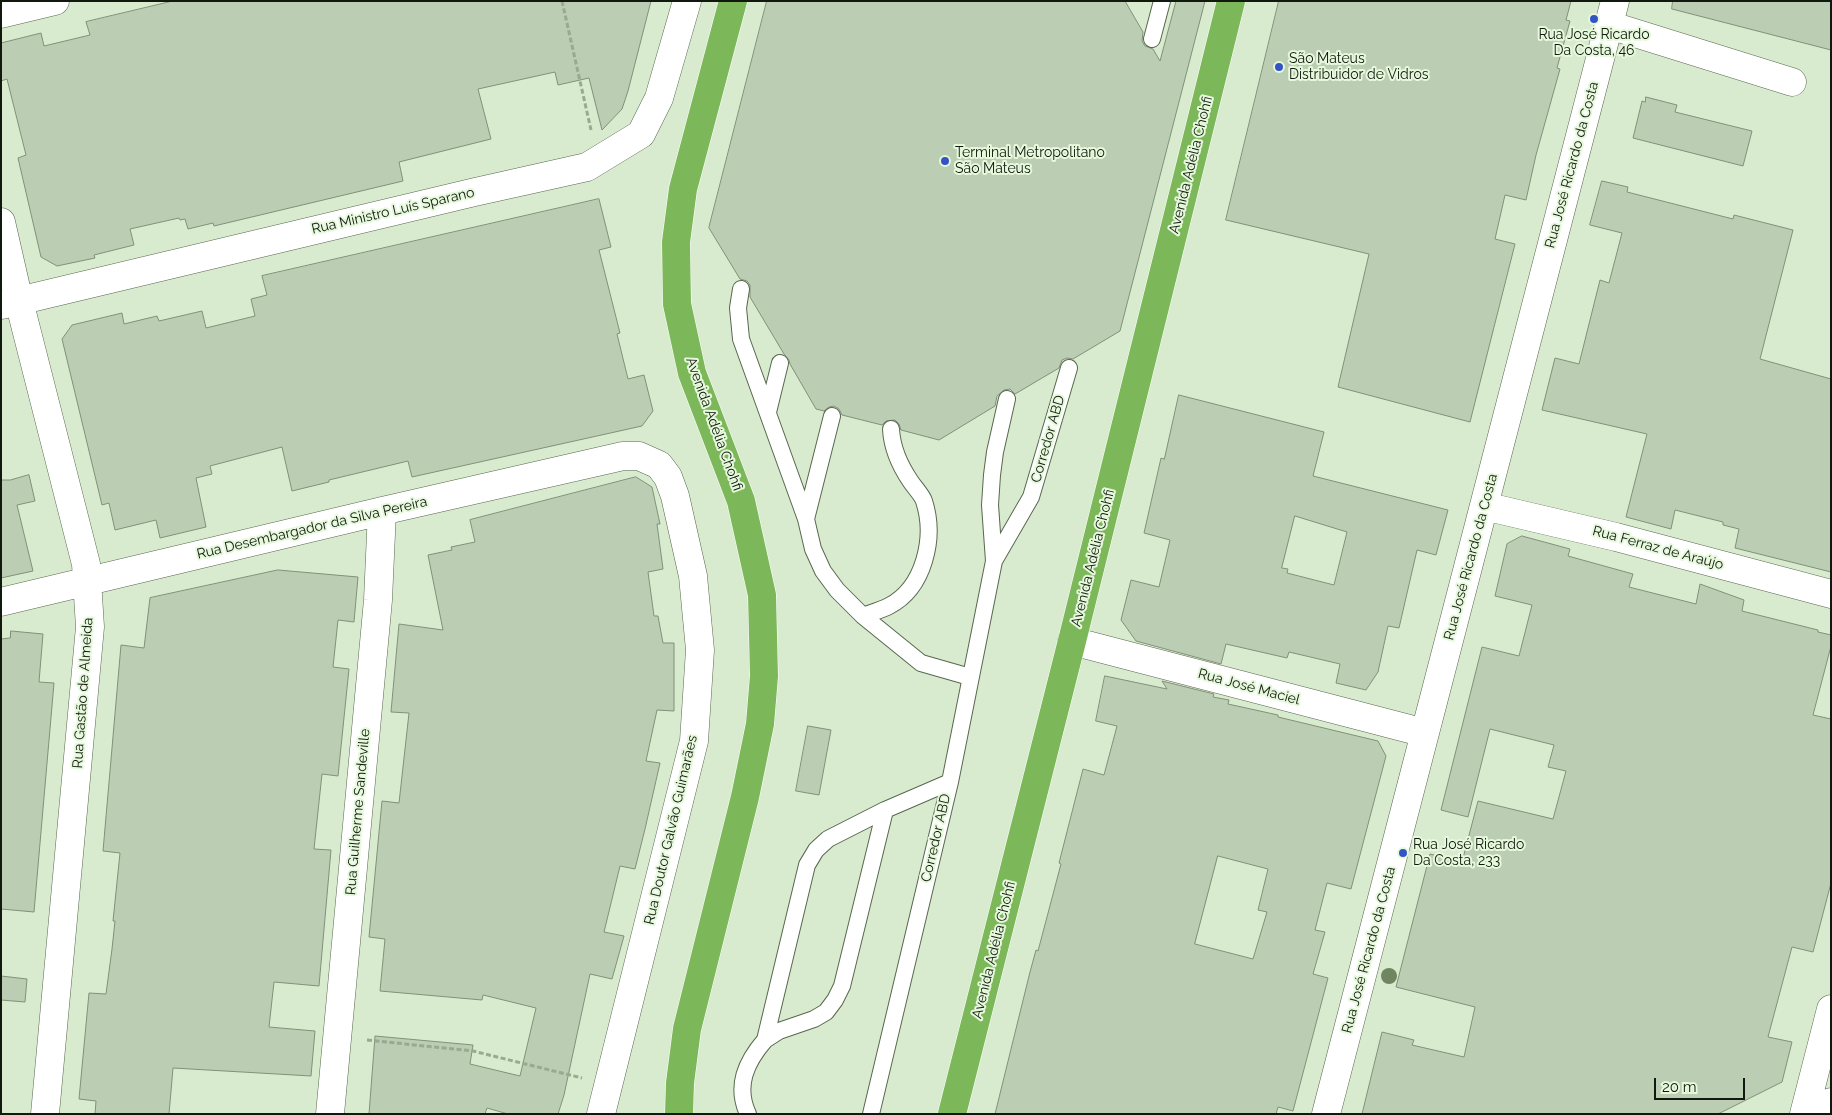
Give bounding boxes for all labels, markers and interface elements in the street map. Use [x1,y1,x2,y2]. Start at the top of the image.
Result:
marker: Rua José Ricardo Da Costa, 46 [1588,13,1600,25]
place label: Rua José Ricardo Da Costa, 46 [1538,27,1650,59]
place label: São Mateus Distribuidor de Vidros [1289,51,1429,84]
marker: São Mateus Distribuidor de Vidros [1273,61,1285,73]
street label: Rua José Ricardo da Costa [1542,80,1602,250]
street label: Avenida Adélia Chohfi [1166,95,1216,235]
place label: Terminal Metropolitano São Mateus [955,145,1105,178]
marker: Terminal Metropolitano São Mateus [939,155,951,167]
street label: Rua Ministro Luís Sparano [310,184,476,238]
street label: Avenida Adélia Chohfi [682,355,746,493]
street label: Corredor ABD [1028,393,1068,485]
street label: Rua José Ricardo da Costa [1441,472,1501,642]
street label: Avenida Adélia Chohfi [1068,488,1118,628]
street label: Rua Desembargador da Silva Pereira [195,493,429,563]
street label: Rua Ferraz de Araújo [1591,522,1725,574]
street label: Rua Gastão de Almeida [69,617,97,769]
street label: Rua José Maciel [1196,665,1302,709]
street label: Rua Guilherme Sandeville [342,728,374,896]
street label: Rua Doutor Galvão Guimarães [641,734,701,926]
street label: Corredor ABD [918,792,954,884]
place label: Rua José Ricardo Da Costa, 233 [1413,837,1524,870]
marker: Rua José Ricardo Da Costa, 233 [1397,847,1409,859]
street label: Rua José Ricardo da Costa [1339,865,1399,1035]
street label: Avenida Adélia Chohfi [969,880,1019,1020]
scale bar [1657,1068,1748,1100]
text: 20 m [1662,1078,1697,1096]

